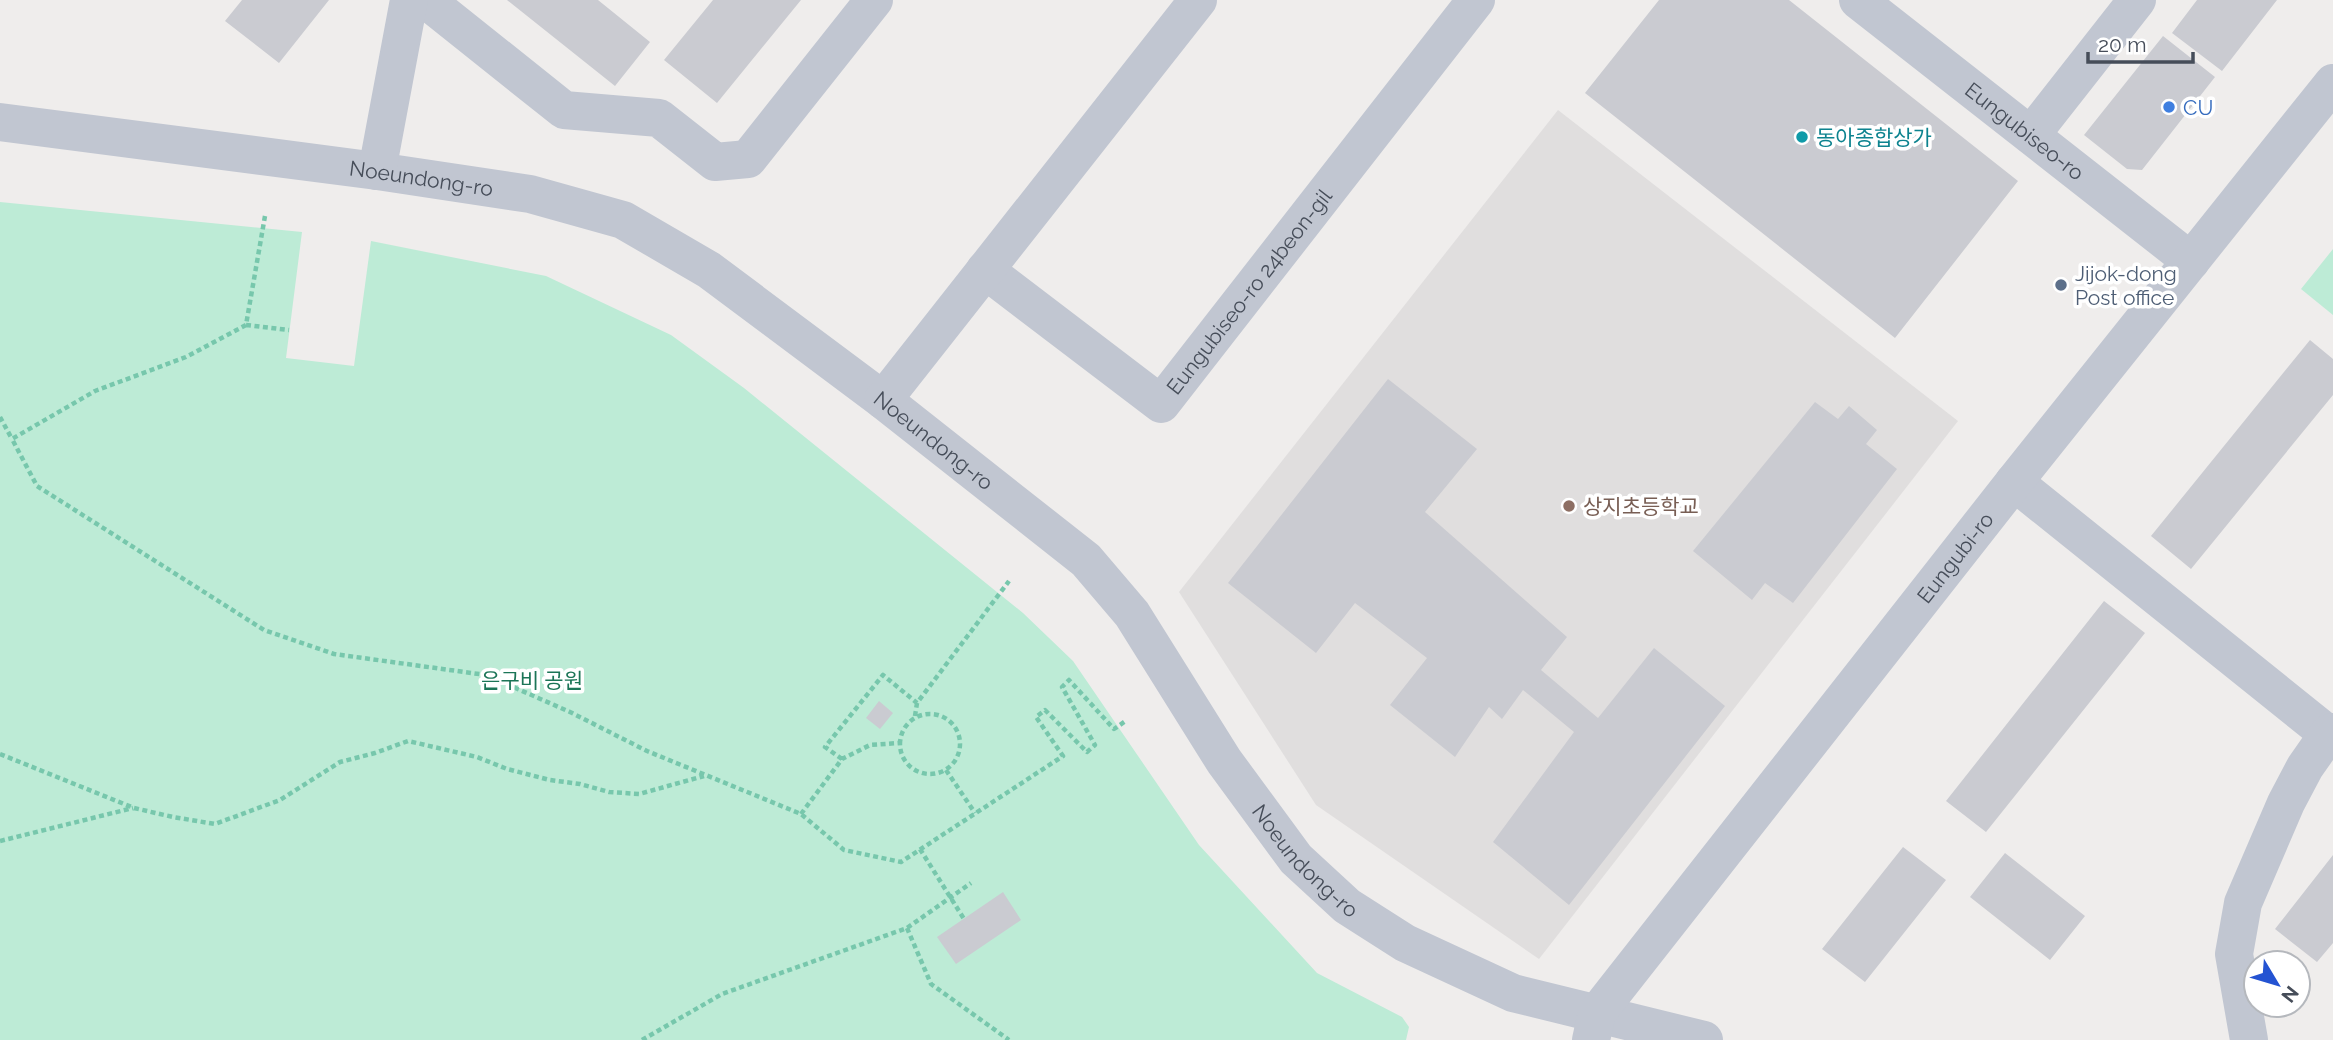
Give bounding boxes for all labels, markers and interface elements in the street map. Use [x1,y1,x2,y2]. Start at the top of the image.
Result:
scale bar [2088,21,2193,65]
text: 20 m [2098,32,2146,57]
street label: Eungubiseo-ro [1961,77,2089,185]
place label: CU [2183,95,2213,120]
marker: CU [2161,99,2177,115]
place label: 동아종합상가 [1816,125,1932,150]
marker: 동아종합상가 [1794,129,1810,145]
street label: Noeundong-ro [348,155,495,201]
street label: Eungubiseo-ro 24beon-gil [1161,183,1337,399]
place label: Jijok-dong Post office [2075,261,2177,310]
marker: Jijok-dong Post office [2053,277,2069,293]
street label: Noeundong-ro [869,386,999,495]
place label: 상지초등학교 [1583,494,1699,519]
marker: 상지초등학교 [1561,498,1577,514]
street label: Eungubi-ro [1911,507,1998,608]
park label: 은구비 공원 [481,668,583,693]
street label: Noeundong-ro [1247,799,1363,922]
north arrow [2242,949,2312,1019]
text: N [2277,982,2304,1007]

